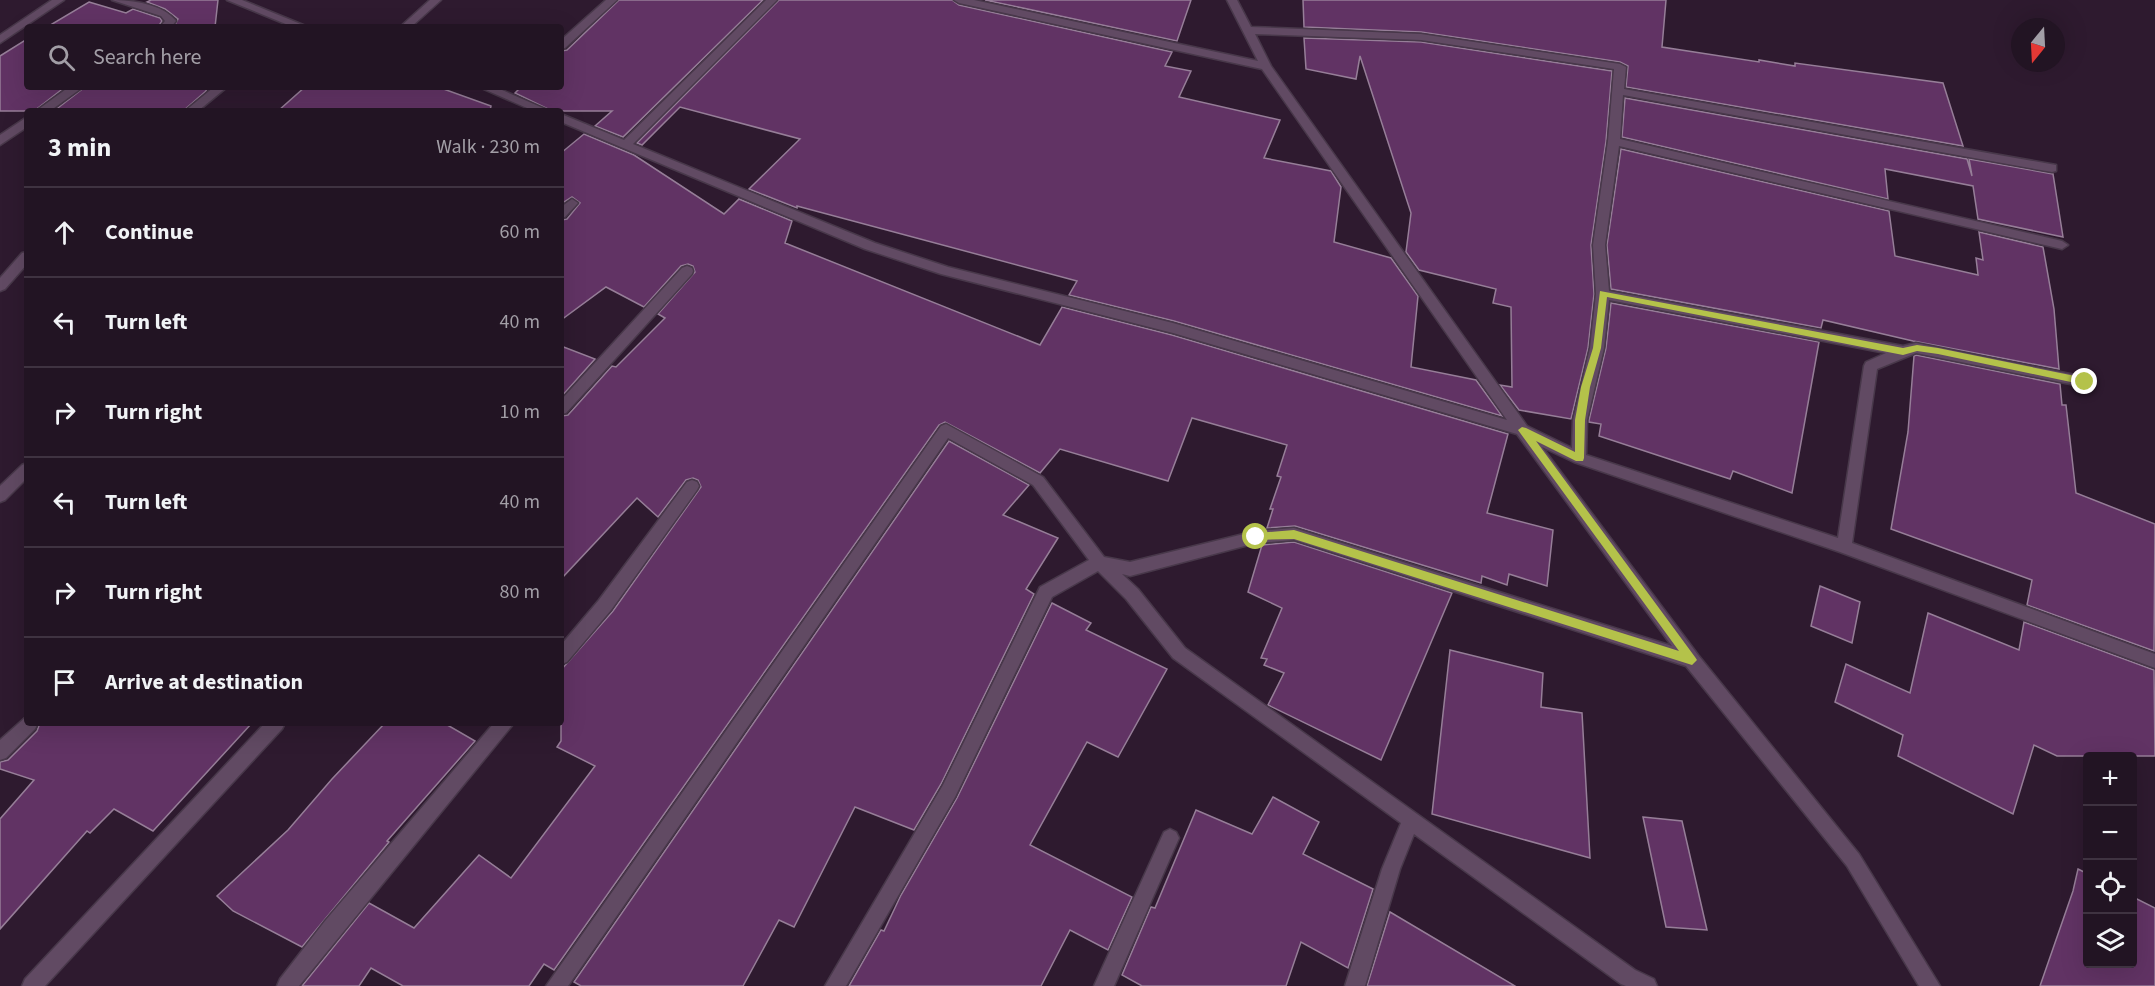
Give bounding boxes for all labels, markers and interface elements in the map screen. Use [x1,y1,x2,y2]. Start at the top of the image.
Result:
north arrow [2011,18,2065,72]
search box [24,24,564,90]
icon: search [45,41,78,74]
text: Search here [93,41,201,73]
text: 3 min [48,129,111,166]
text: Walk · 230 m [436,133,540,161]
icon: ahead [48,216,81,249]
text: Continue [105,216,194,248]
text: 60 m [500,218,540,246]
icon: left [48,306,81,339]
text: Turn left [105,306,187,338]
text: 40 m [500,308,540,336]
route end [2071,368,2097,394]
icon: right [48,396,81,429]
text: Turn right [105,396,202,428]
text: 10 m [500,398,540,426]
icon: left [48,486,81,519]
text: Turn left [105,486,187,518]
text: 40 m [500,488,540,516]
route start [1242,523,1268,549]
icon: right [48,576,81,609]
text: Turn right [105,576,202,608]
text: 80 m [500,578,540,606]
icon: arrive [48,666,81,699]
text: Arrive at destination [105,666,303,698]
map controls [2083,752,2137,968]
button: + [2083,752,2137,806]
button: − [2083,806,2137,860]
button: locate [2083,860,2137,914]
button: layers [2083,914,2137,968]

